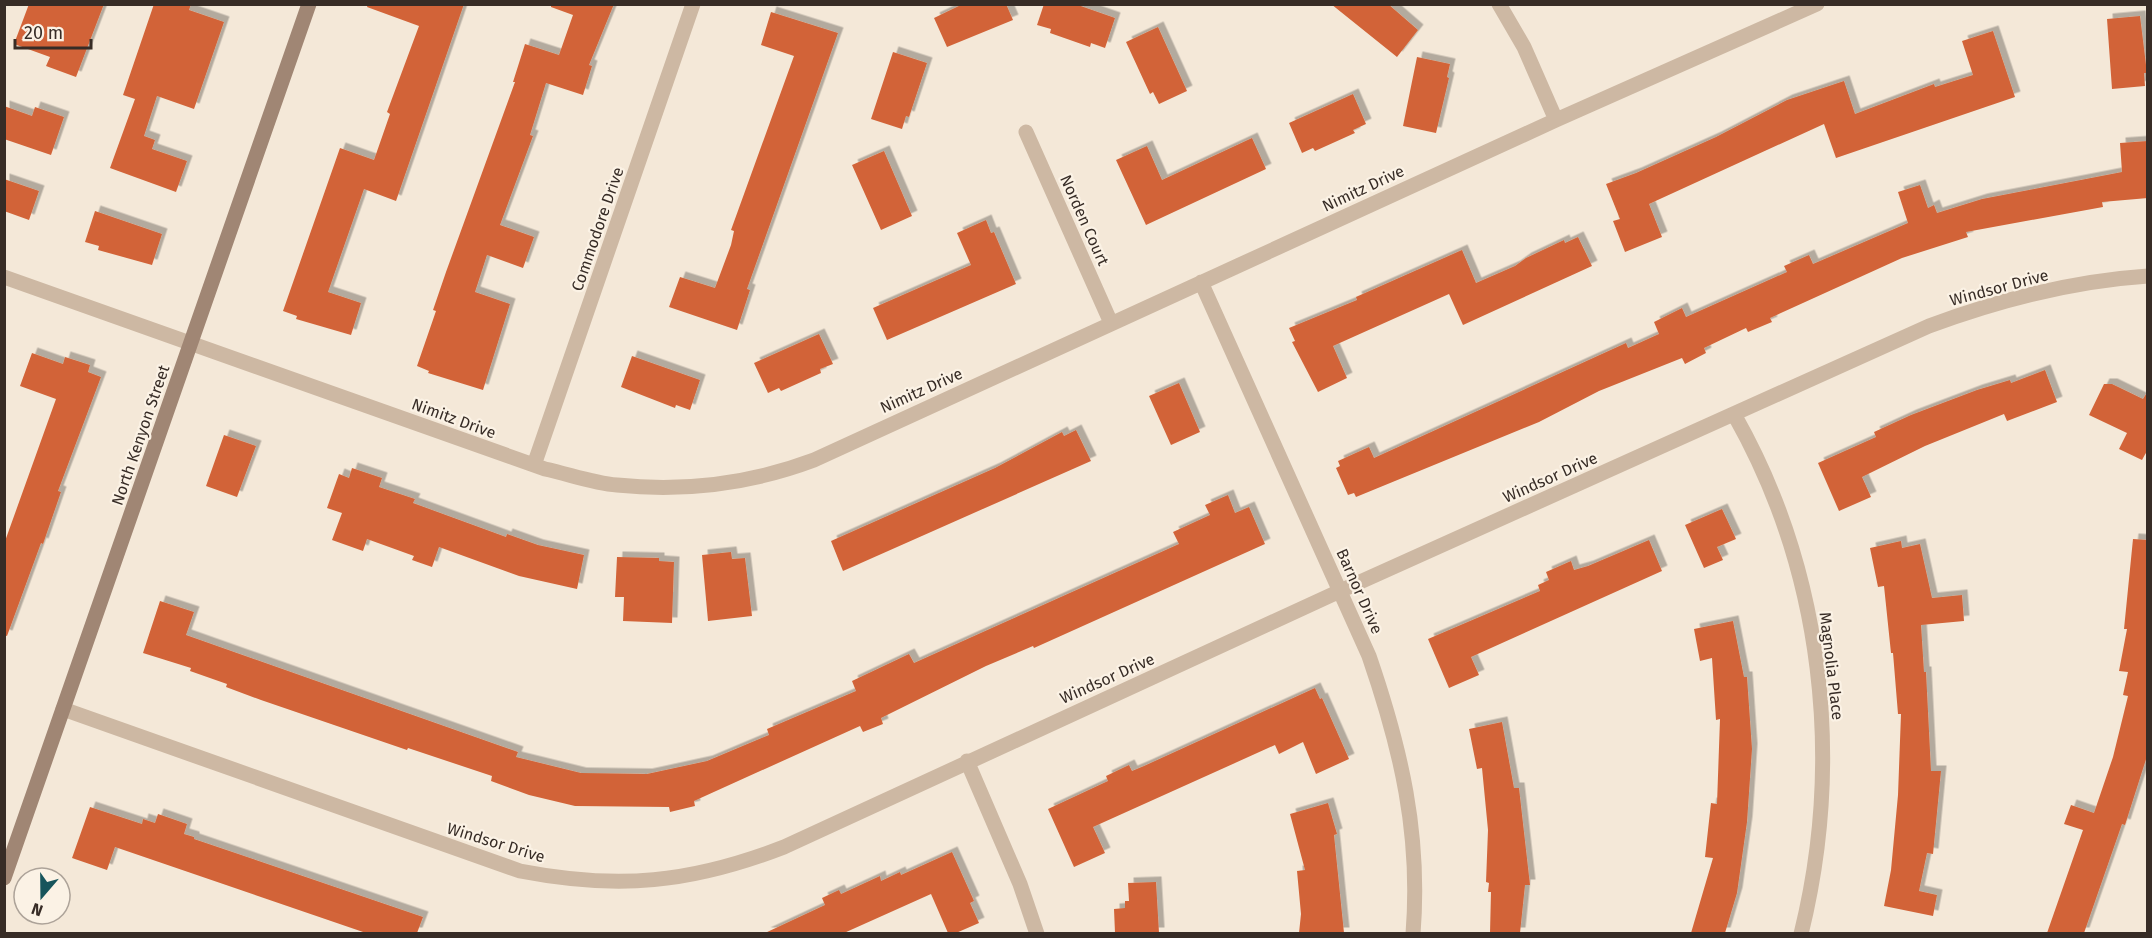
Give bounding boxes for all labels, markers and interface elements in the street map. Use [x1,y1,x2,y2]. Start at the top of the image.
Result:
scale bar [15,12,92,50]
text: 20 m [24,22,63,44]
street label: Nimitz Drive [1319,161,1407,216]
street label: Commodore Drive [567,165,628,294]
street label: Norden Court [1056,172,1113,269]
street label: Windsor Drive [1948,265,2051,310]
street label: North Kenyon Street [108,362,173,508]
street label: Nimitz Drive [877,364,965,417]
street label: Nimitz Drive [409,394,499,442]
street label: Windsor Drive [1500,448,1600,507]
street label: Barnor Drive [1332,546,1387,637]
street label: Magnolia Place [1815,611,1848,721]
street label: Windsor Drive [1057,649,1157,708]
street label: Windsor Drive [445,819,547,866]
north arrow [12,866,72,926]
text: N [29,899,45,920]

